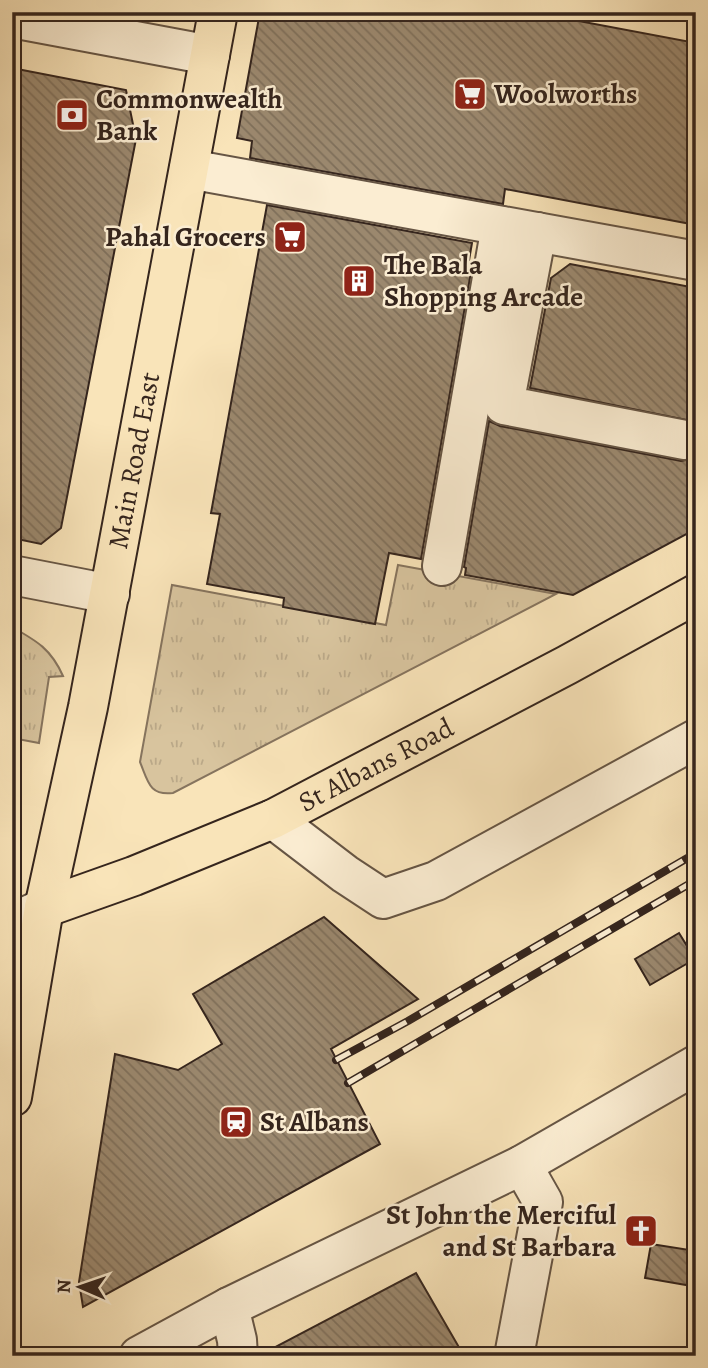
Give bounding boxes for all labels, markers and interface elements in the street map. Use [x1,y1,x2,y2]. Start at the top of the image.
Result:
supermarket icon: Woolworths [451,75,489,113]
place label: Woolworths [493,75,637,113]
place label: Commonwealth Bank [96,80,283,150]
bank icon: Commonwealth Bank [53,96,91,134]
place label: Pahal Grocers [105,218,266,256]
supermarket icon: Pahal Grocers [271,218,309,256]
place label: The Bala Shopping Arcade [384,246,583,316]
building icon: The Bala Shopping Arcade [340,262,378,300]
street label: Main Road East [99,369,169,552]
street label: St Albans Road [292,708,461,821]
station icon: St Albans [217,1103,255,1141]
place label: St Albans [260,1103,369,1141]
place label: St John the Merciful and St Barbara [386,1196,617,1266]
church icon: St John the Merciful and St Barbara [622,1212,660,1250]
north arrow [46,1252,116,1322]
text: N [51,1279,77,1294]

